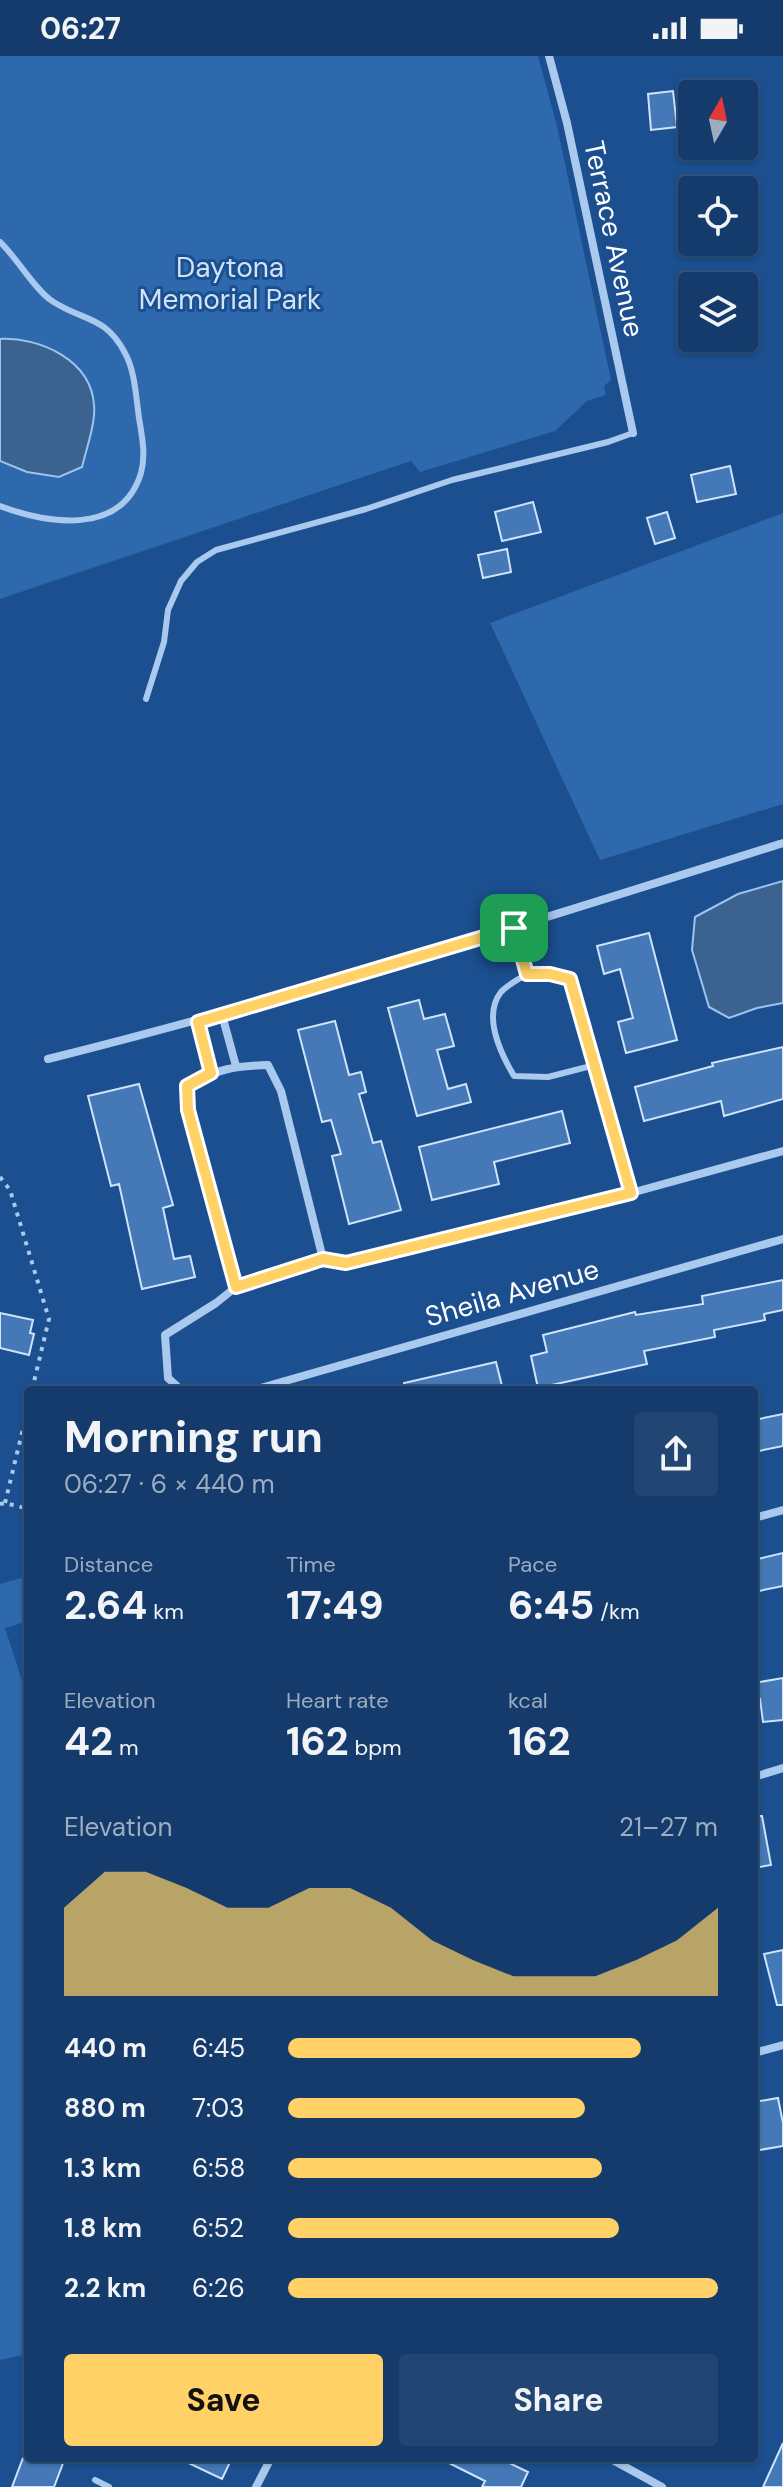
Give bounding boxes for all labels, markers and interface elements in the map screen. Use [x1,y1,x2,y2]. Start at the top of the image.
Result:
text: 06:27 [40,9,121,48]
north arrow [678,80,758,160]
map controls [678,80,758,352]
street label: Terrace Avenue [575,138,653,340]
button: locate [678,176,758,256]
park label: Daytona Memorial Park [139,249,321,318]
button: layers [678,272,758,352]
pin [480,894,548,962]
icon: arrive [492,906,536,950]
street label: Sheila Avenue [421,1251,603,1335]
text: Morning run [64,1408,323,1466]
button: share [634,1412,718,1496]
text: 06:27 · 6 × 440 m [64,1467,275,1501]
text: Distance [64,1550,153,1579]
text: Time [286,1550,336,1579]
text: Pace [508,1550,557,1579]
text: 2.64 [64,1579,147,1631]
text: 17:49 [286,1579,384,1631]
text: 6:45 [508,1579,594,1631]
text: km [147,1597,184,1626]
text: /km [594,1597,640,1626]
text: Elevation [64,1686,156,1715]
text: Heart rate [286,1686,389,1715]
text: kcal [508,1686,548,1715]
text: 42 [64,1715,113,1767]
text: 162 [286,1715,349,1767]
text: 162 [508,1715,571,1767]
text: m [113,1733,139,1762]
text: bpm [349,1733,402,1762]
text: Elevation [64,1810,172,1844]
text: 21–27 m [619,1810,718,1844]
text: 440 m [64,2031,147,2065]
text: 6:45 [192,2031,245,2065]
text: 880 m [64,2091,146,2125]
text: 7:03 [192,2091,244,2125]
text: 1.3 km [64,2151,141,2185]
text: 6:58 [192,2151,245,2185]
text: 1.8 km [64,2211,142,2245]
text: 6:52 [192,2211,244,2245]
text: 2.2 km [64,2271,146,2305]
text: 6:26 [192,2271,245,2305]
button: Save [64,2354,383,2446]
button: Share [399,2354,718,2446]

